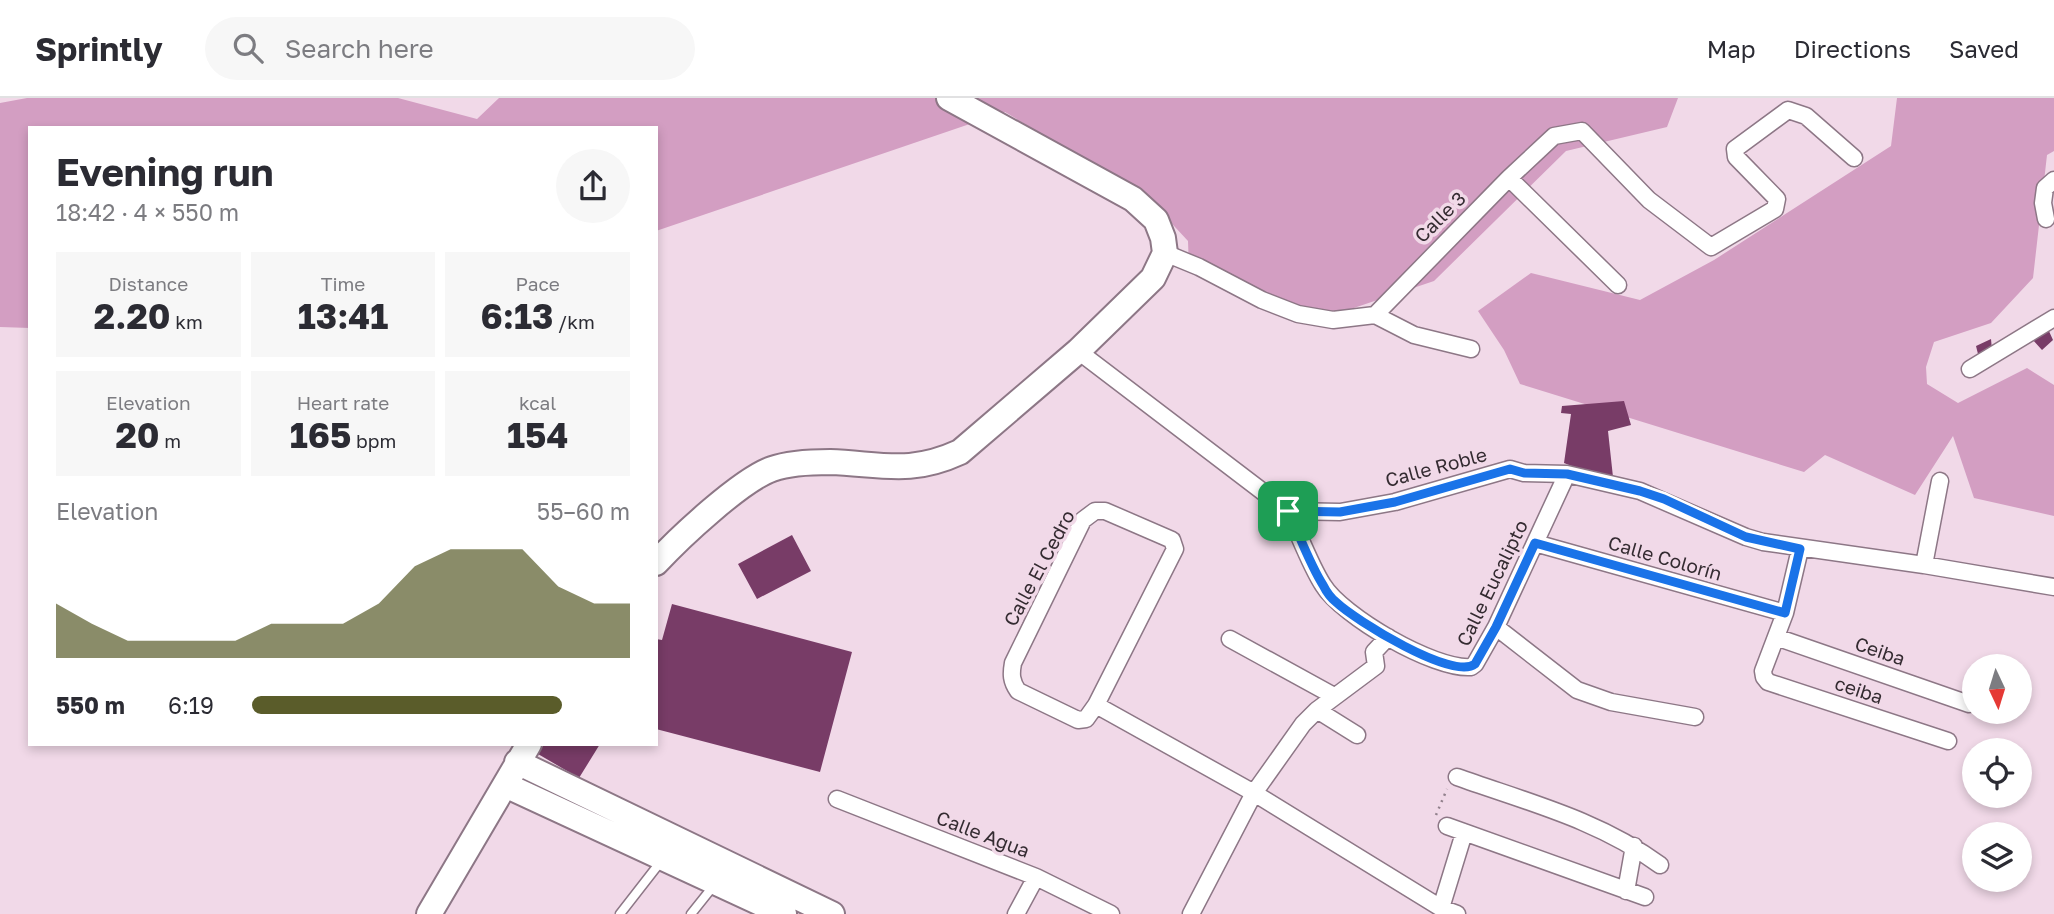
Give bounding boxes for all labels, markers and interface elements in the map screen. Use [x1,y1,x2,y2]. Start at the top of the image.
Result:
search box [205,17,695,80]
text: Sprintly [35,29,163,68]
icon: search [229,29,267,67]
text: Search here [285,33,434,64]
text: Map [1707,34,1756,63]
text: Directions [1794,34,1911,63]
text: Saved [1949,34,2019,63]
text: Evening run [56,149,274,194]
button: share [556,149,630,223]
street label: Calle 3 [1409,186,1470,247]
text: 18:42 · 4 × 550 m [56,198,239,226]
text: Distance [108,272,188,295]
text: Time [321,272,365,295]
text: Pace [515,272,560,295]
text: 2.20 [94,295,171,337]
text: 13:41 [298,295,388,337]
text: 6:13 [481,295,553,337]
text: km [171,310,203,333]
text: /km [553,310,595,333]
text: Elevation [106,391,191,414]
text: Heart rate [297,391,389,414]
text: kcal [519,391,556,414]
text: 20 [115,414,160,456]
text: 165 [290,414,351,456]
text: 154 [507,414,568,456]
text: m [160,429,181,452]
text: bpm [351,429,396,452]
street label: Calle Roble [1383,442,1489,491]
pin [1258,481,1318,541]
icon: arrive [1269,492,1307,530]
text: Elevation [56,497,158,525]
text: 55–60 m [537,497,630,525]
street label: Calle El Cedro [998,506,1079,630]
street label: Calle Eucalipto [1451,516,1532,650]
street label: Calle Colorín [1606,530,1725,585]
street label: Ceiba [1852,631,1908,670]
north arrow [1962,654,2032,724]
map controls [1962,654,2032,892]
street label: ceiba [1832,671,1886,708]
text: 550 m [56,691,125,719]
text: 6:19 [168,691,214,719]
button: locate [1962,738,2032,808]
street label: Calle Agua [933,805,1033,862]
button: layers [1962,822,2032,892]

